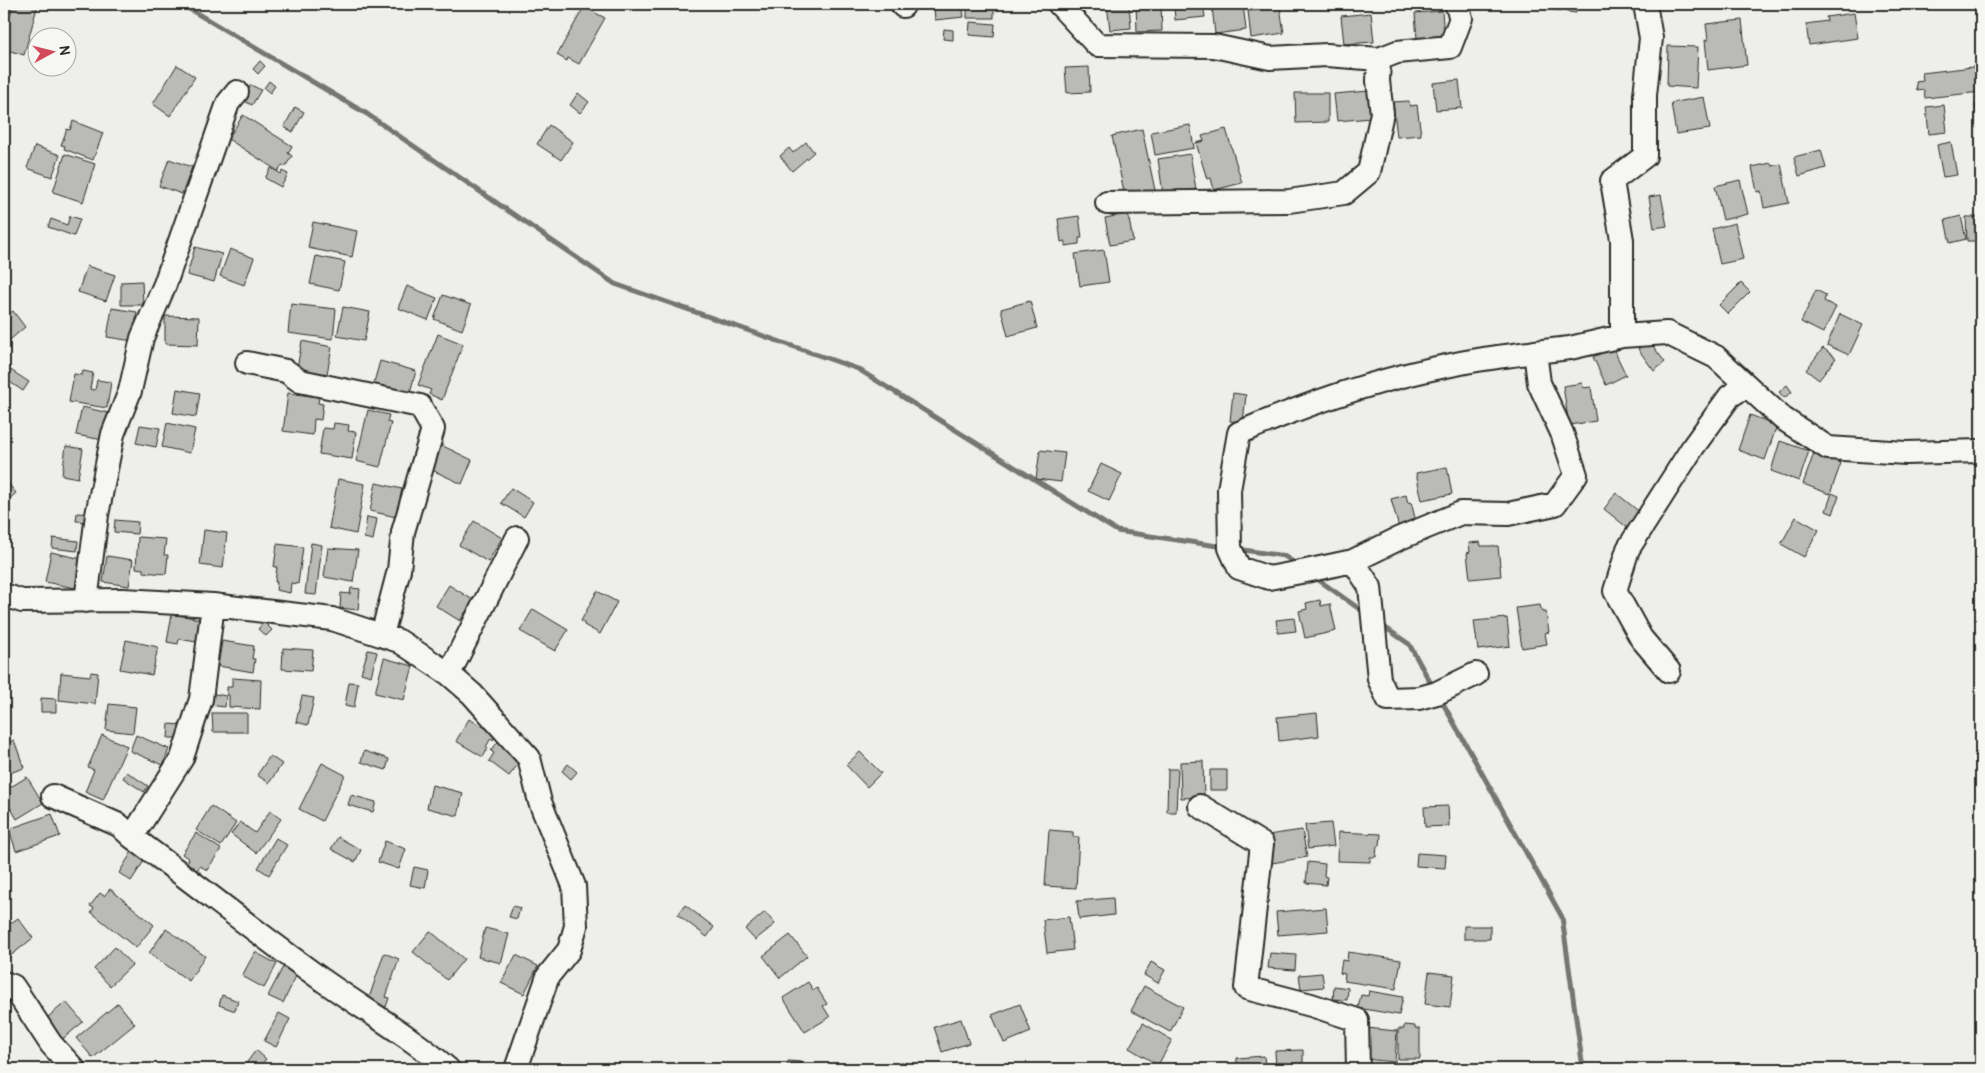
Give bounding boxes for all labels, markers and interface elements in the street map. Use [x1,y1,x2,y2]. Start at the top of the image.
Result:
north arrow [28,28,78,78]
text: N [55,45,73,56]

